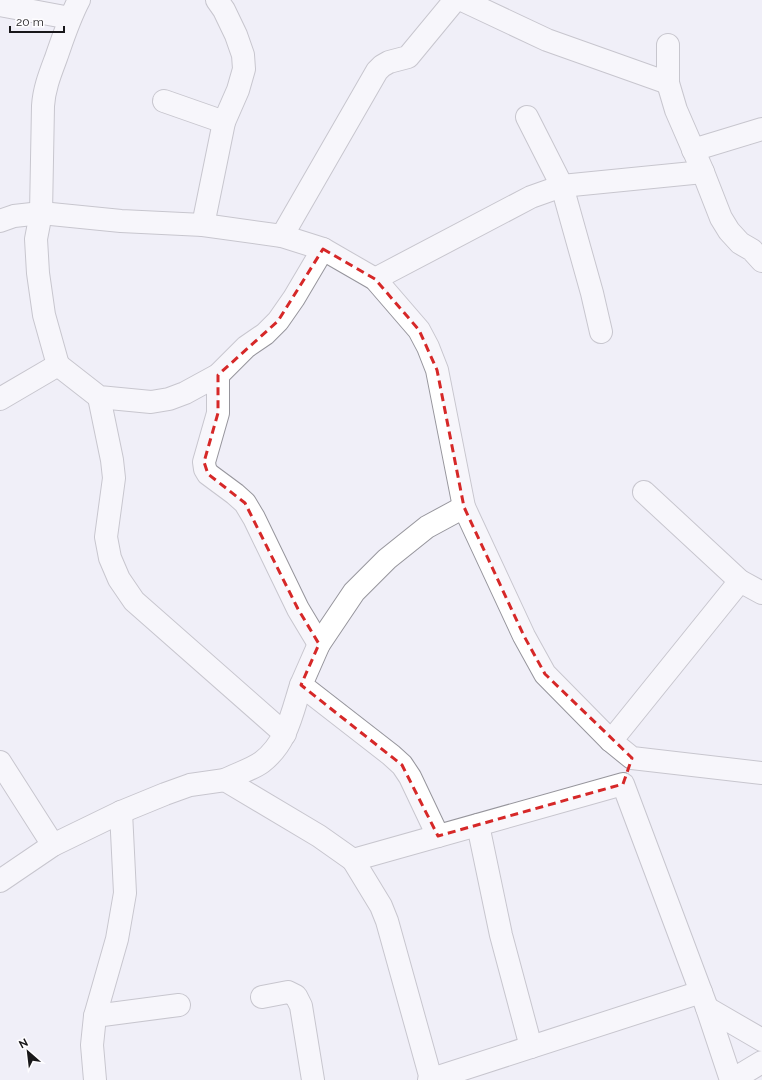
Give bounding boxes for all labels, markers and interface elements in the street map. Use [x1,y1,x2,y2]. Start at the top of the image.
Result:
scale bar [10,8,64,34]
text: 20 m [16,15,44,29]
north arrow [8,1032,48,1072]
text: N [17,1036,30,1051]

